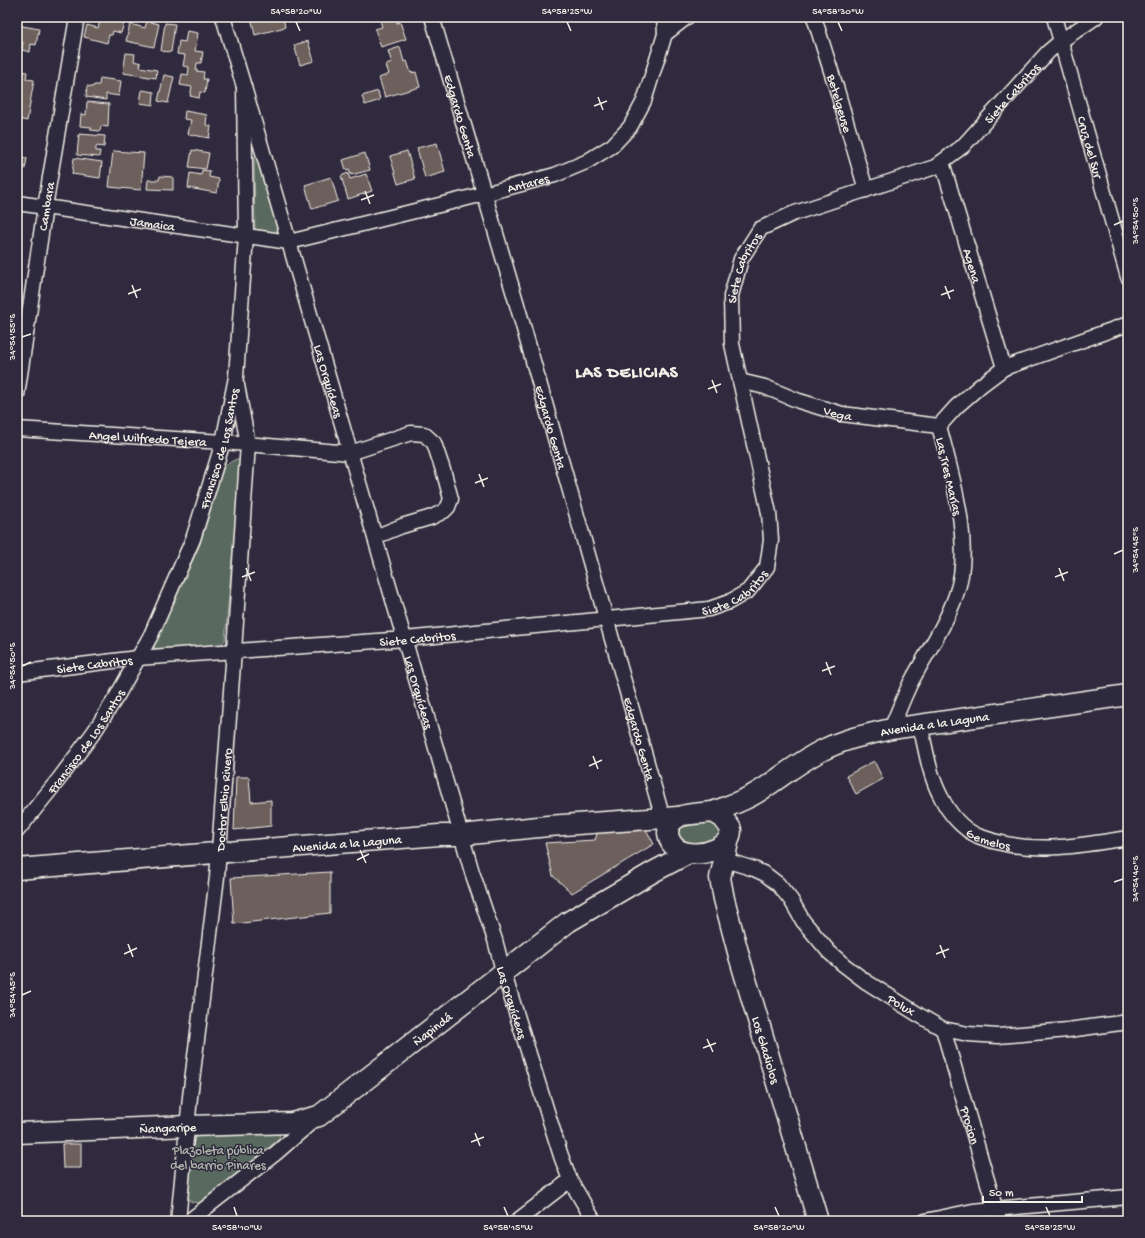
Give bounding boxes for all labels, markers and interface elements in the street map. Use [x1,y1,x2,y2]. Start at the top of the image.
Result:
text: 54°58'20"W [270,6,322,18]
text: 54°58'25"W [542,6,593,18]
text: 54°58'30"W [812,6,864,18]
street label: Siete Cabritos [982,60,1045,127]
street label: Betelgeuse [822,72,854,135]
street label: Edgardo Genta [439,73,478,161]
street label: Cruz del Sur [1073,115,1105,182]
street label: Antares [506,172,552,197]
street label: Cambara [37,180,59,232]
text: 34°54'50"S [1130,197,1142,245]
street label: Jamaica [129,214,176,236]
street label: Siete Cabritos [726,230,766,303]
street label: Agena [958,247,983,286]
text: 34°54'55"S [7,314,19,361]
street label: Las Orquídeas [309,343,345,421]
district label: LAS DELICIAS [575,364,679,384]
street label: Edgardo Genta [530,384,569,472]
street label: Francisco de Los Santos [197,386,244,512]
street label: Vega [820,404,853,425]
street label: Angel Wilfredo Tejera [88,429,208,451]
street label: Las Tres Marías [931,436,964,518]
text: 34°54'45"S [1130,527,1142,574]
street label: Siete Cabritos [701,567,773,620]
street label: Siete Cabritos [379,629,457,651]
text: 34°54'50"S [7,642,19,690]
street label: Siete Cabritos [56,653,135,678]
street label: Las Orquídeas [400,654,435,732]
street label: Francisco de Los Santos [44,686,130,798]
street label: Edgardo Genta [619,696,657,783]
street label: Avenida a la Laguna [879,710,991,741]
street label: Doctor Elbio Rivero [214,747,237,853]
street label: Gemelos [963,826,1013,855]
street label: Avenida a la Laguna [292,833,403,857]
text: 34°54'40"S [1130,856,1142,903]
street label: Las Orquídeas [492,965,529,1042]
text: 34°54'45"S [7,972,19,1019]
street label: Polux [883,992,917,1021]
street label: Ñapindá [411,1010,457,1050]
street label: Los Gladiolos [747,1015,782,1087]
street label: Procion [956,1104,981,1147]
street label: Ñangaripe [139,1121,197,1138]
park label: Plazoleta pública del barrio Pinares [170,1144,267,1174]
scale bar [983,1178,1082,1204]
text: 50 m [989,1187,1014,1201]
text: 54°58'10"W [212,1222,263,1234]
text: 54°58'15"W [483,1222,533,1234]
text: 54°58'20"W [753,1222,805,1234]
text: 54°58'25"W [1025,1222,1076,1234]

